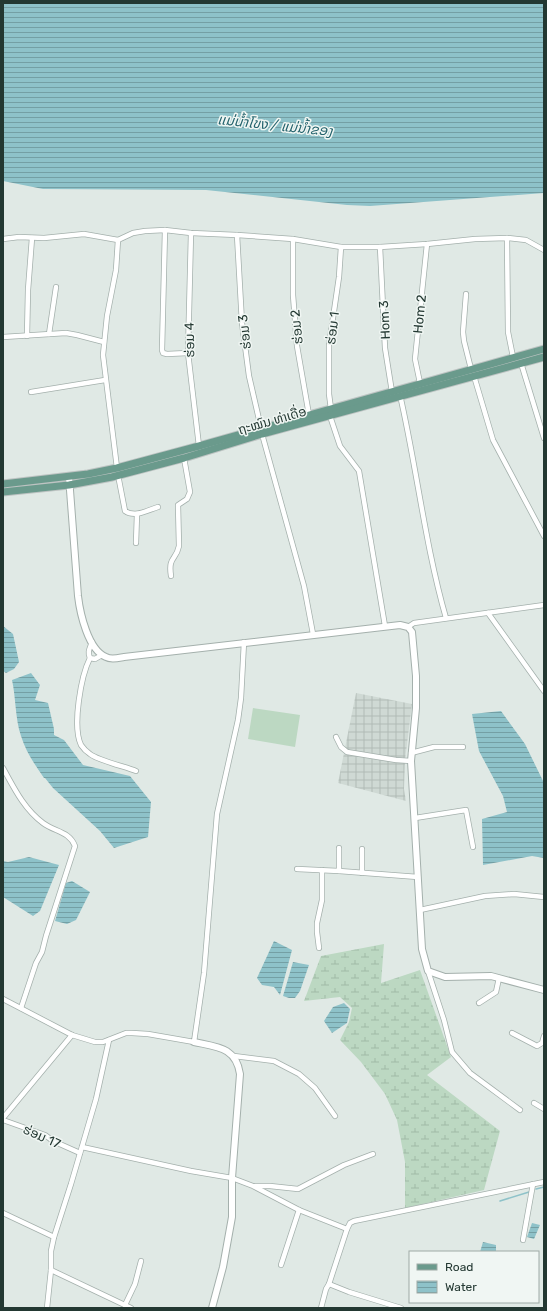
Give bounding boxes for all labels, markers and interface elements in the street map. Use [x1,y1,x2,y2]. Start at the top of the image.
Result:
water label: แม่น้ำโขง / ແມ່ນ້ຳຂອງ [217,109,334,140]
street label: Hom 2 [410,294,429,334]
street label: Hom 3 [376,300,393,340]
street label: ຮ່ອມ 2 [287,309,306,345]
street label: ຮ່ອມ 1 [323,311,342,345]
street label: ຮ່ອມ 3 [235,313,254,350]
street label: ຮ່ອມ 4 [182,322,197,358]
street label: ຖະໝົນ ທ່າເດື່ອ [235,401,308,437]
street label: ຮ່ອມ 17 [21,1122,63,1151]
legend [409,1251,539,1303]
text: Road [445,1260,473,1274]
text: Water [445,1280,477,1294]

